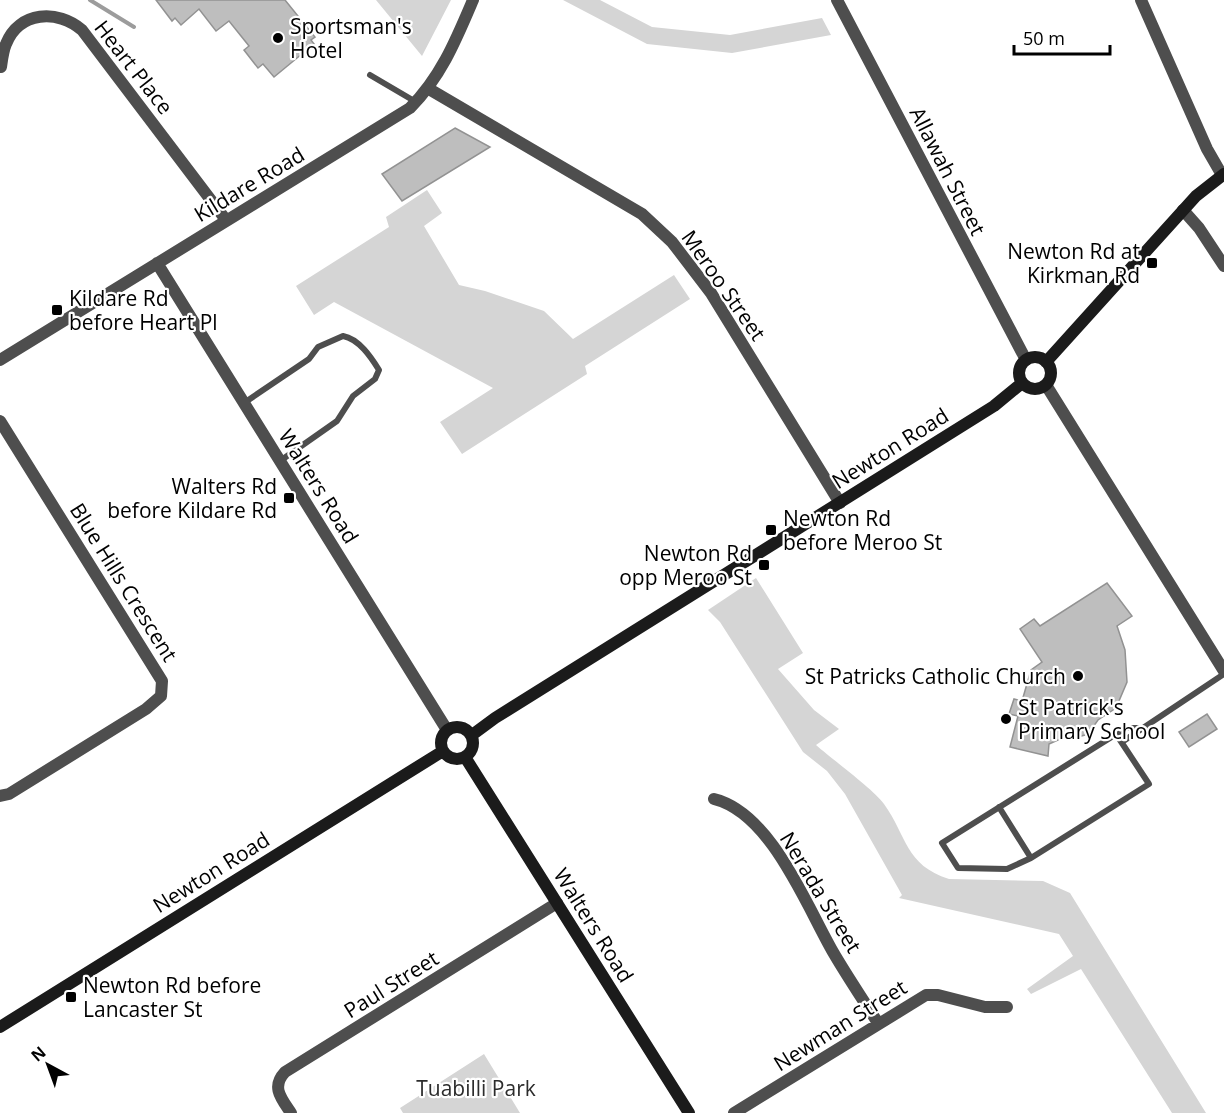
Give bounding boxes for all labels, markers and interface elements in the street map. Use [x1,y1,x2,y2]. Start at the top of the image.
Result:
place label: Sportsman's Hotel [290,12,412,64]
street label: Heart Place [89,14,179,120]
scale bar [1014,18,1110,56]
text: 50 m [1023,26,1065,50]
marker: Sportsman's Hotel [271,31,285,45]
street label: Allawah Street [904,102,992,240]
street label: Kildare Road [189,140,309,228]
street label: Meroo Street [676,224,772,346]
place label: Newton Rd at Kirkman Rd [1007,237,1140,289]
marker: Newton Rd at Kirkman Rd [1145,256,1159,270]
place label: Kildare Rd before Heart Pl [69,284,218,336]
marker: Kildare Rd before Heart Pl [50,303,64,317]
street label: Newton Road [826,401,954,495]
street label: Walters Road [273,424,365,548]
place label: Walters Rd before Kildare Rd [107,472,277,524]
marker: Walters Rd before Kildare Rd [282,491,296,505]
street label: Blue Hills Crescent [64,498,184,666]
place label: Newton Rd before Meroo St [783,504,942,556]
marker: Newton Rd before Meroo St [764,523,778,537]
place label: Newton Rd opp Meroo St [619,539,752,591]
marker: Newton Rd opp Meroo St [757,558,771,572]
place label: St Patricks Catholic Church [805,662,1066,690]
marker: St Patricks Catholic Church [1071,669,1085,683]
place label: St Patrick's Primary School [1018,693,1165,745]
marker: St Patrick's Primary School [999,712,1013,726]
street label: Newton Road [147,825,275,919]
street label: Nerada Street [774,826,868,958]
street label: Walters Road [548,863,640,987]
street label: Paul Street [338,944,444,1024]
place label: Newton Rd before Lancaster St [83,971,261,1023]
street label: Newman Street [768,973,912,1077]
marker: Newton Rd before Lancaster St [64,990,78,1004]
north arrow [18,1035,78,1095]
text: N [26,1041,50,1066]
park label: Tuabilli Park [416,1074,536,1102]

